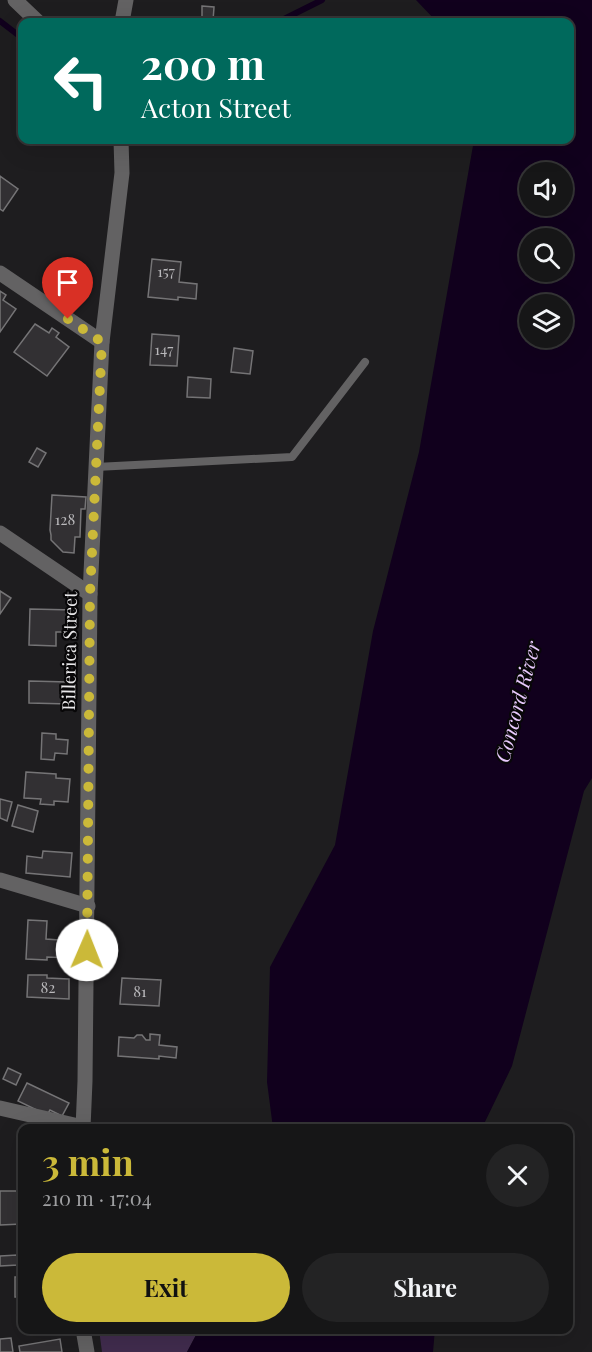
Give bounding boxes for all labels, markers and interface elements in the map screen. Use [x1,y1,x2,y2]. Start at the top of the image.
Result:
text: 200 m [141,35,265,91]
icon: left [42,42,120,120]
text: Acton Street [141,89,291,125]
map controls [519,162,573,348]
button: sound [519,162,573,216]
button: search [519,228,573,282]
pin [42,257,93,319]
house number: 157 [157,261,175,281]
icon: arrive [51,266,84,299]
button: layers [519,294,573,348]
house number: 147 [155,339,173,359]
house number: 128 [55,509,75,529]
street label: Billerica Street [56,591,82,711]
water label: Concord River [487,637,546,765]
position arrow [55,918,119,982]
house number: 82 [41,977,56,997]
house number: 81 [133,981,147,1001]
text: 3 min [42,1137,134,1185]
button: close [486,1144,549,1207]
text: 210 m · 17:04 [42,1184,152,1211]
button: Exit [42,1253,290,1322]
button: Share [302,1253,549,1322]

